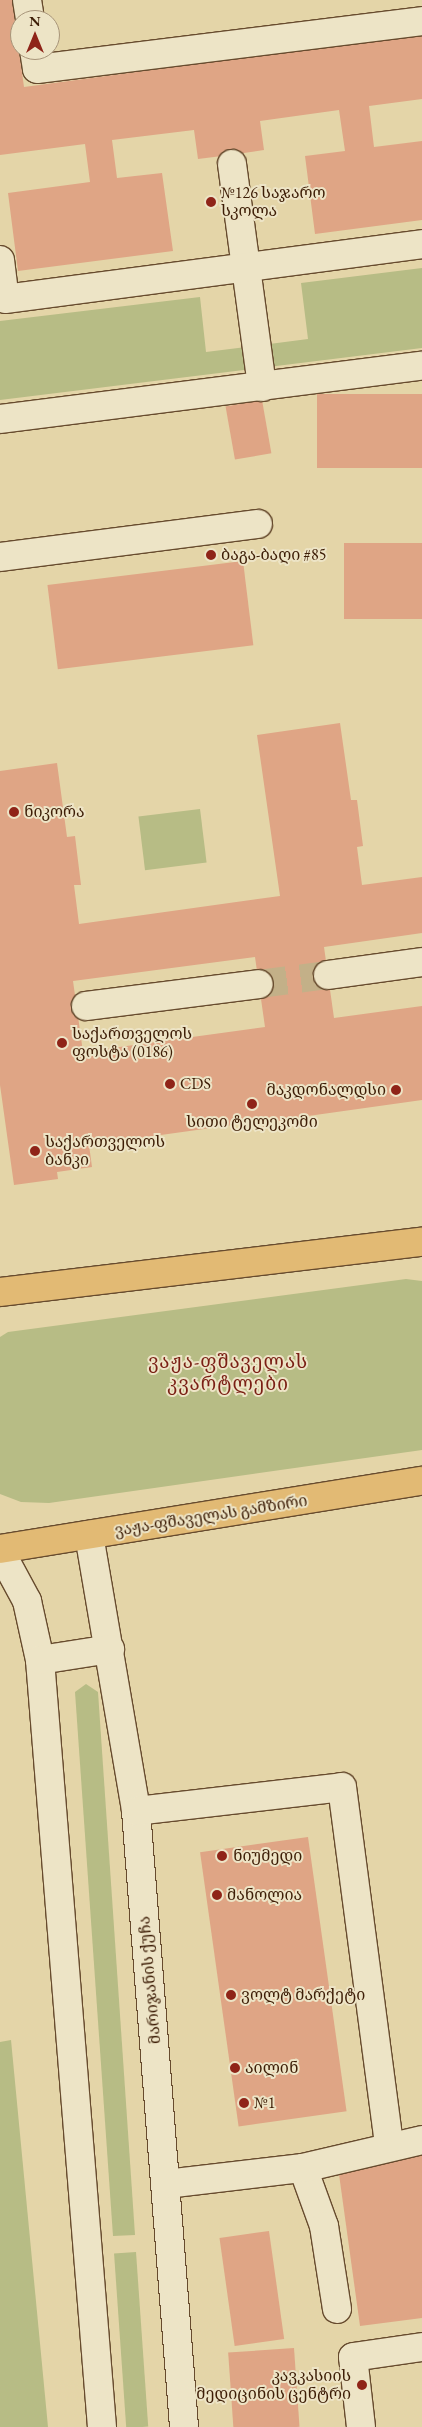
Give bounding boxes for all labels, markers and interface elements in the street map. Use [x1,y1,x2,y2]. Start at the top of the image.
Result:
north arrow [10,10,60,60]
text: N [29,12,41,30]
place label: №126 საჯარო სკოლა [221,183,326,221]
marker: №126 საჯარო სკოლა [205,196,217,208]
place label: ბაგა-ბაღი #85 [221,545,326,565]
marker: ბაგა-ბაღი #85 [205,549,217,561]
place label: ნიკორა [24,802,85,822]
marker: ნიკორა [8,806,20,818]
place label: საქართველოს ფოსტა (0186) [72,1024,192,1062]
marker: საქართველოს ფოსტა (0186) [56,1037,68,1049]
place label: CDS [180,1074,211,1094]
marker: CDS [164,1078,176,1090]
place label: მაკდონალდსი [267,1080,386,1100]
marker: მაკდონალდსი [390,1084,402,1096]
marker: სითი ტელეკომი [246,1098,258,1110]
place label: სითი ტელეკომი [186,1112,318,1132]
place label: საქართველოს ბანკი [45,1132,165,1170]
marker: საქართველოს ბანკი [29,1145,41,1157]
district label: ვაჟა-ფშაველას კვარტლები [146,1351,310,1395]
street label: ვაჟა-ფშაველას გამზირი [113,1491,309,1541]
place label: ნიუმედი [233,1846,302,1866]
marker: ნიუმედი [215,1849,229,1863]
place label: მანოლია [227,1885,302,1905]
marker: მანოლია [211,1889,223,1901]
street label: მარიჯანის ქუჩა [135,1915,165,2045]
place label: ვოლტ მარქეტი [241,1985,365,2005]
marker: ვოლტ მარქეტი [225,1989,237,2001]
place label: აილინ [245,2058,298,2078]
marker: აილინ [229,2062,241,2074]
place label: №1 [254,2093,276,2113]
marker: №1 [238,2097,250,2109]
place label: კავკასიის მედიცინის ცენტრი [196,2366,351,2404]
marker: კავკასიის მედიცინის ცენტრი [355,2378,369,2392]

